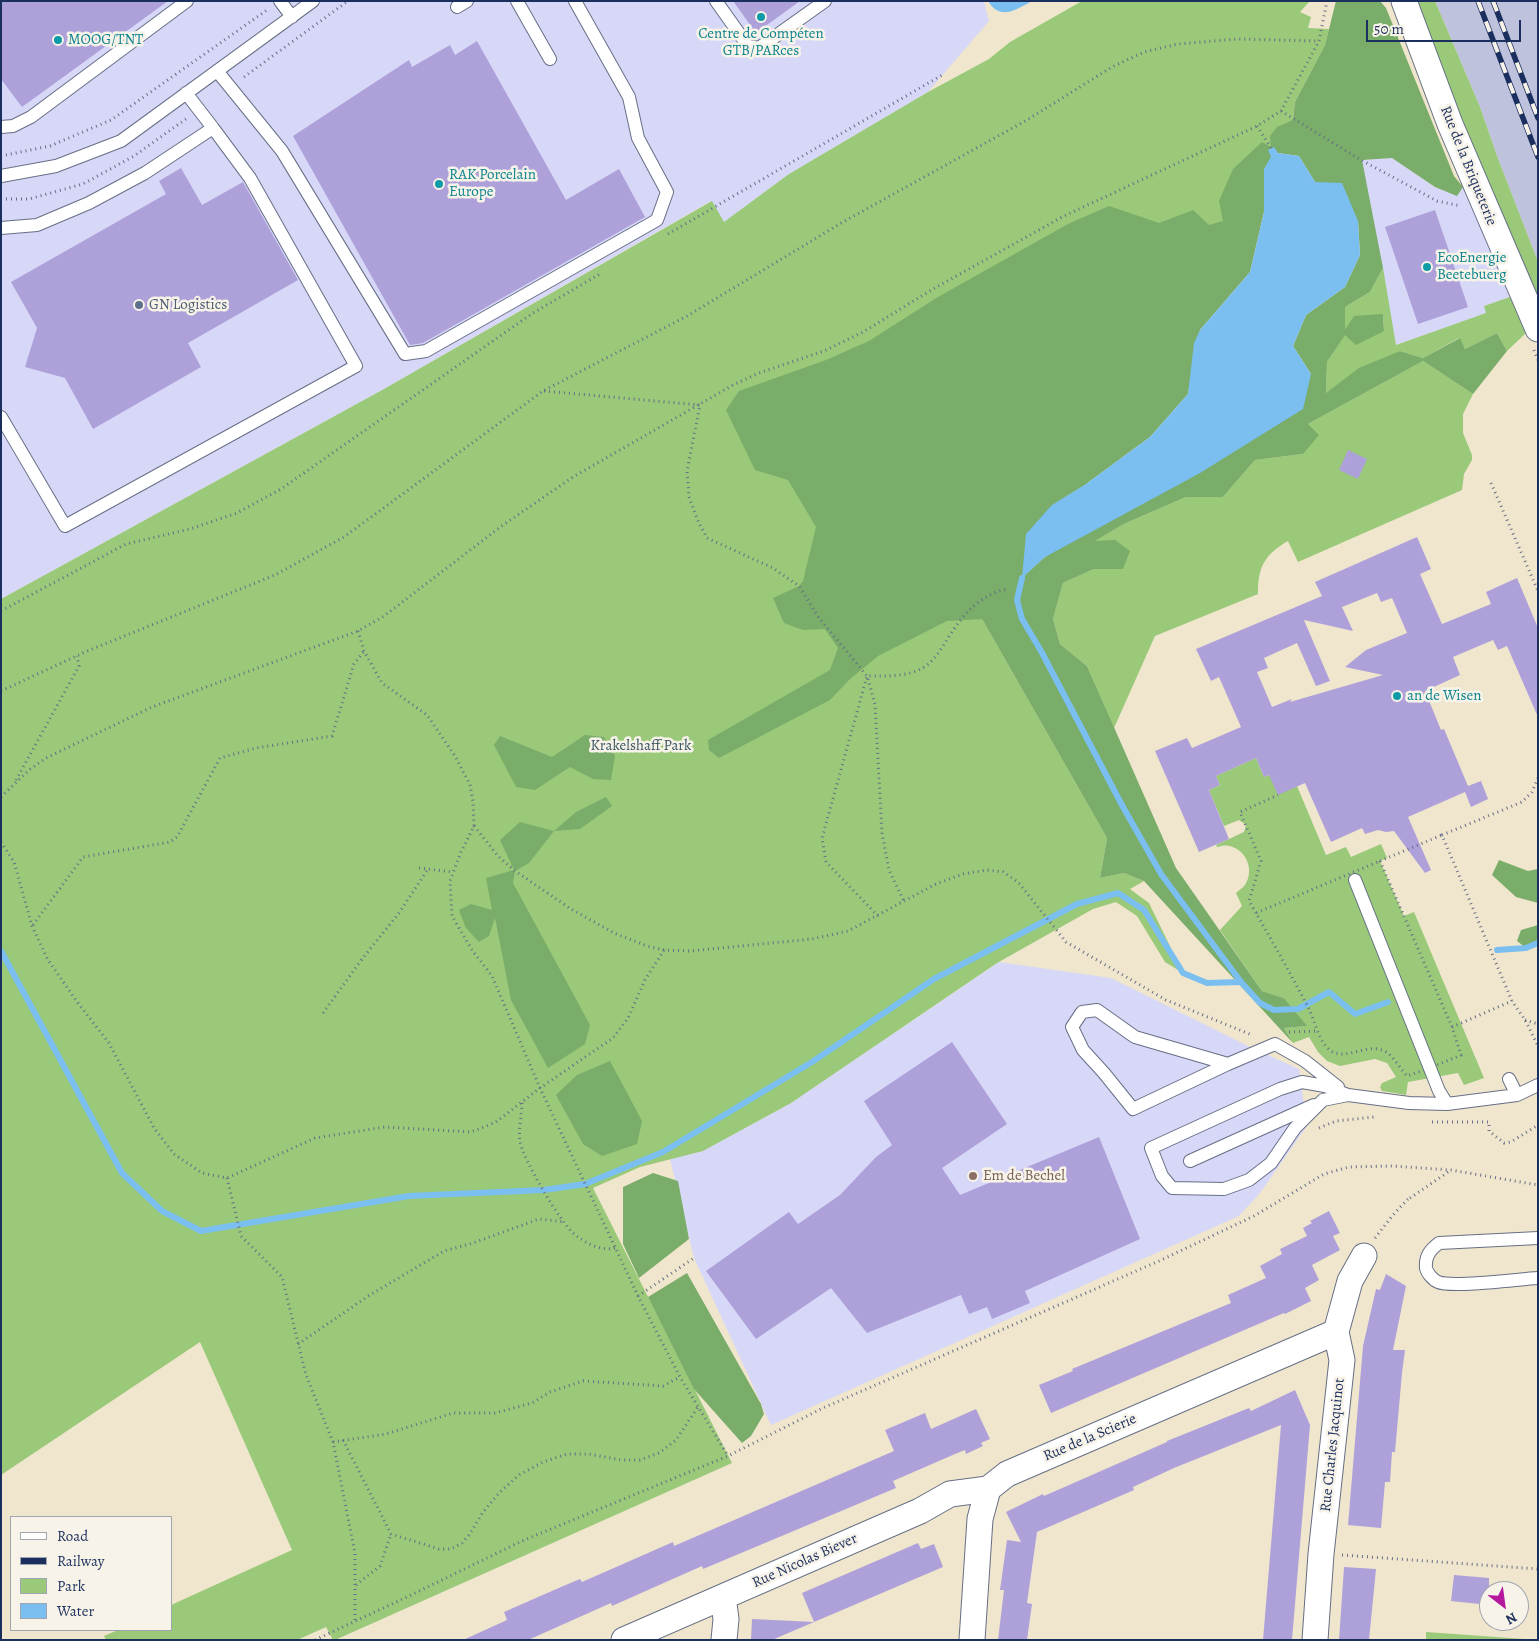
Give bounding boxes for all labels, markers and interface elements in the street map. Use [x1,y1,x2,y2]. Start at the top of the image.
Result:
scale bar [1369,10,1524,42]
marker: Centre de Compéten GTB/PARces [755,11,767,23]
text: 50 m [1374,19,1404,39]
place label: Centre de Compéten GTB/PARces [698,25,824,60]
place label: MOOG/TNT [68,31,143,49]
marker: MOOG/TNT [52,34,64,46]
street label: Rue de la Briqueterie [1436,103,1500,229]
place label: RAK Porcelain Europe [449,166,536,201]
marker: RAK Porcelain Europe [433,178,445,190]
place label: EcoEnergie Beetebuerg [1437,249,1507,284]
marker: EcoEnergie Beetebuerg [1421,261,1433,273]
place label: GN Logistics [149,296,227,314]
marker: GN Logistics [133,299,145,311]
place label: an de Wisen [1407,687,1482,705]
marker: an de Wisen [1391,690,1403,702]
park label: Krakelshaff Park [590,737,692,755]
place label: Em de Bechel [983,1167,1065,1185]
marker: Em de Bechel [967,1170,979,1182]
street label: Rue Charles Jacquinot [1317,1377,1349,1513]
street label: Rue de la Scierie [1041,1410,1139,1466]
legend [10,1516,172,1631]
text: Road [57,1526,88,1546]
street label: Rue Nicolas Biever [750,1530,860,1592]
text: Railway [57,1551,104,1571]
text: Park [57,1576,85,1596]
north arrow [1479,1581,1529,1631]
text: Water [57,1601,94,1621]
text: N [1502,1608,1520,1629]

